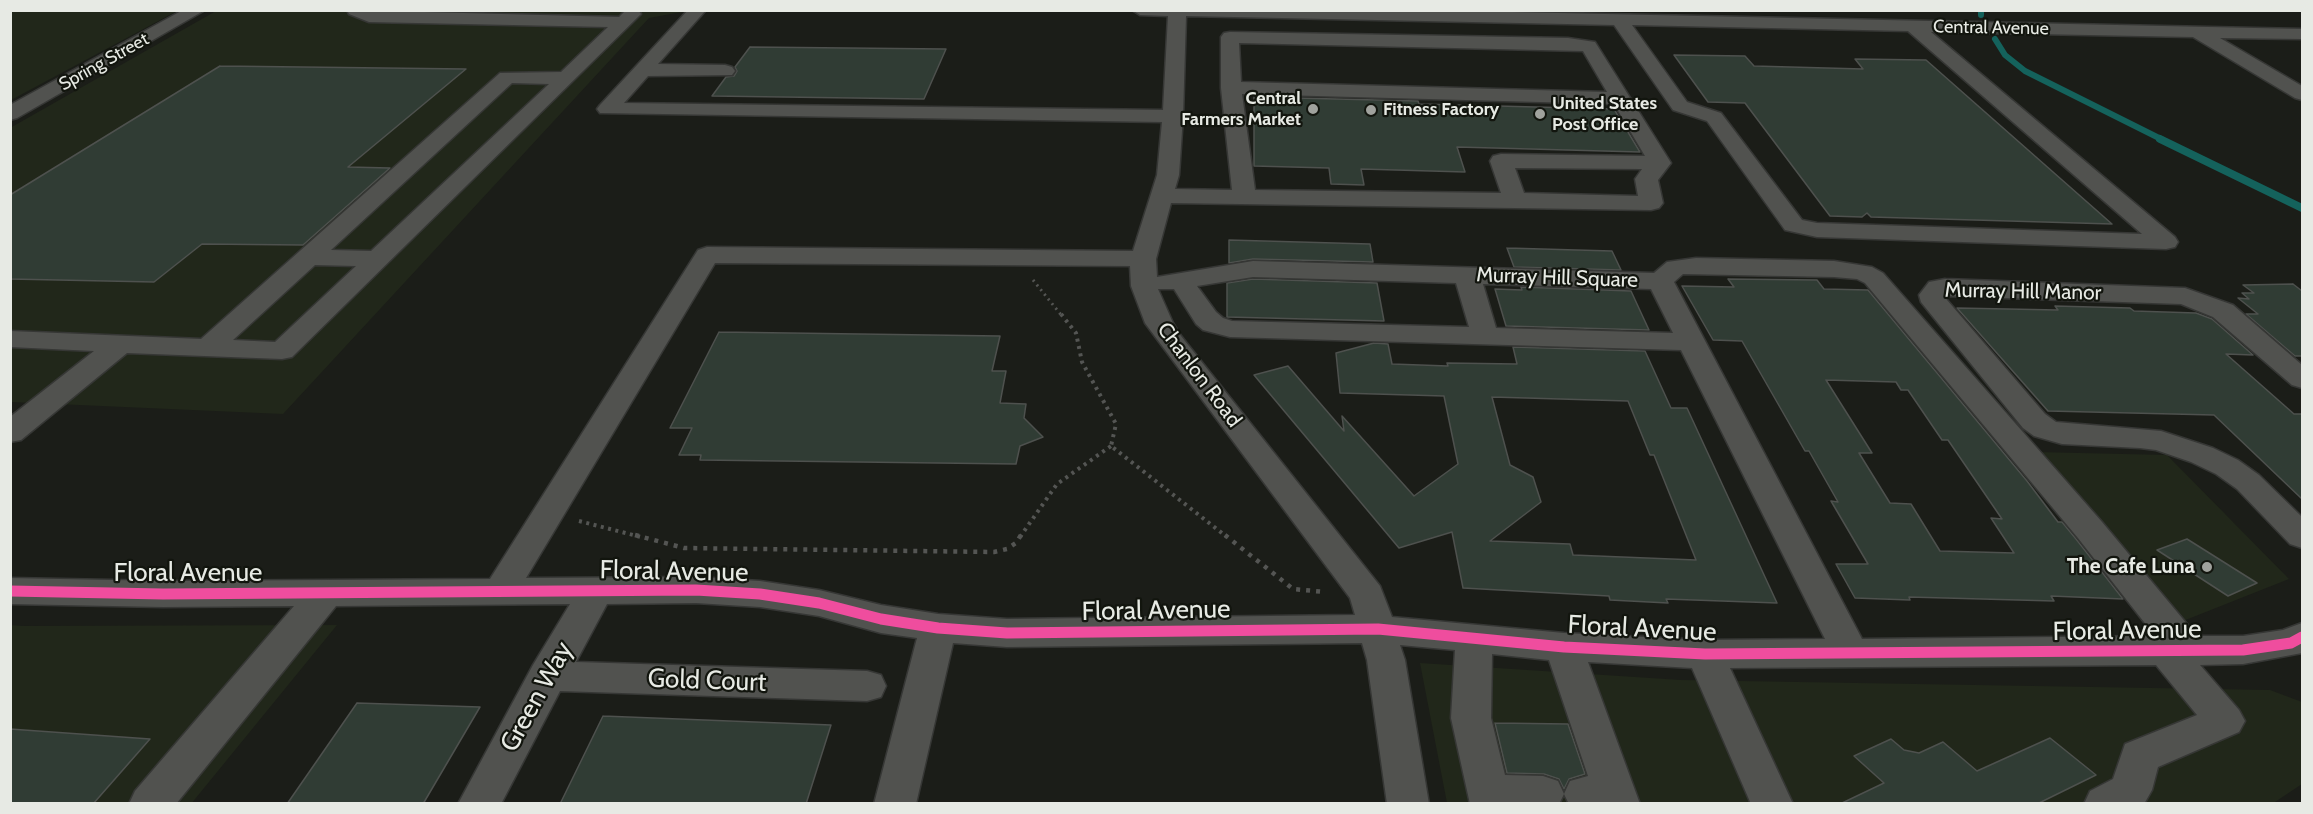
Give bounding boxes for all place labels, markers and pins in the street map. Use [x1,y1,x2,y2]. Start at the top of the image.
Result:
place label: Central Farmers Market [1181,88,1301,130]
place label: United States Post Office [1552,93,1657,136]
place label: Fitness Factory [1383,99,1499,121]
marker: Central Farmers Market [1306,102,1320,116]
marker: Fitness Factory [1364,103,1378,117]
marker: United States Post Office [1533,107,1547,121]
place label: The Cafe Luna [2067,554,2195,580]
marker: The Cafe Luna [2200,560,2214,574]

